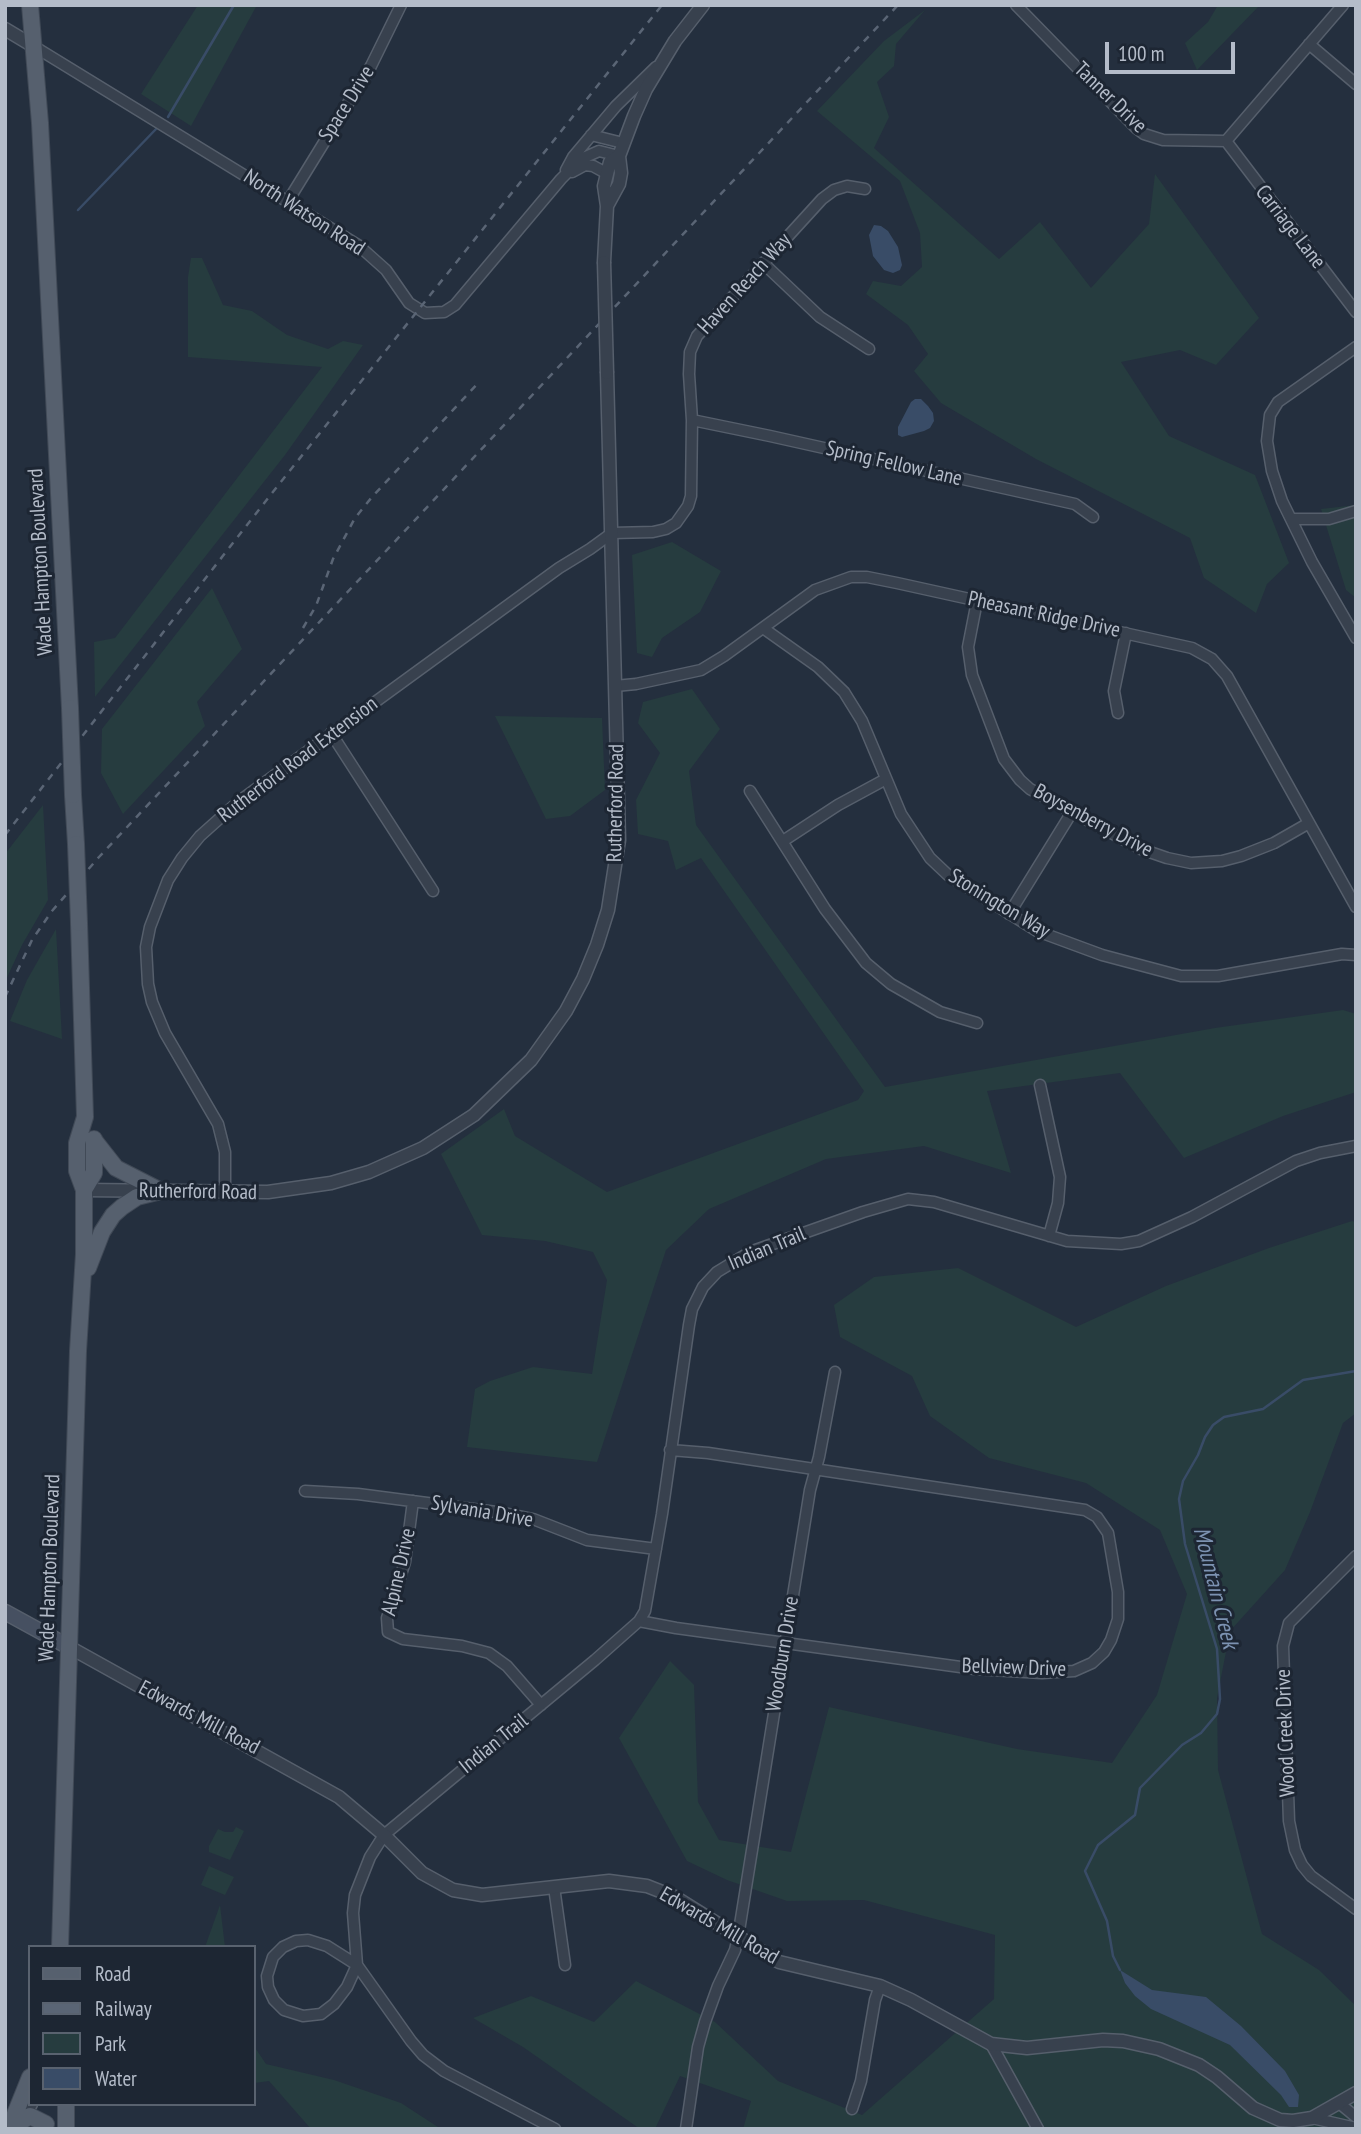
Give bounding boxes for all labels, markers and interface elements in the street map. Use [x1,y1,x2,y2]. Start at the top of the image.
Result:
scale bar [1109,28,1238,72]
text: 100 m [1118,40,1164,67]
street label: Tanner Drive [1068,57,1152,139]
street label: Space Drive [314,61,380,147]
street label: North Watson Road [239,164,369,262]
street label: Carriage Lane [1250,180,1330,274]
street label: Haven Reach Way [693,228,797,340]
street label: Spring Fellow Lane [824,436,964,492]
street label: Wade Hampton Boulevard [24,468,58,656]
street label: Pheasant Ridge Drive [966,587,1122,643]
street label: Rutherford Road Extension [213,692,383,828]
street label: Rutherford Road [602,744,630,862]
street label: Boysenberry Drive [1029,779,1157,863]
street label: Stonington Way [944,864,1054,944]
street label: Rutherford Road [139,1178,257,1206]
street label: Indian Trail [725,1222,809,1276]
street label: Wade Hampton Boulevard [34,1474,66,1662]
street label: Sylvania Drive [429,1491,535,1533]
water label: Mountain Creek [1187,1524,1243,1652]
street label: Alpine Drive [377,1526,421,1618]
street label: Woodburn Drive [761,1595,805,1713]
street label: Bellview Drive [961,1654,1067,1682]
street label: Wood Creek Drive [1271,1669,1301,1797]
street label: Edwards Mill Road [134,1676,264,1760]
street label: Indian Trail [455,1709,533,1779]
street label: Edwards Mill Road [655,1882,783,1970]
legend [28,1945,256,2106]
text: Road [95,1960,131,1987]
text: Railway [95,1995,152,2022]
text: Park [95,2030,126,2057]
text: Water [95,2065,137,2092]

